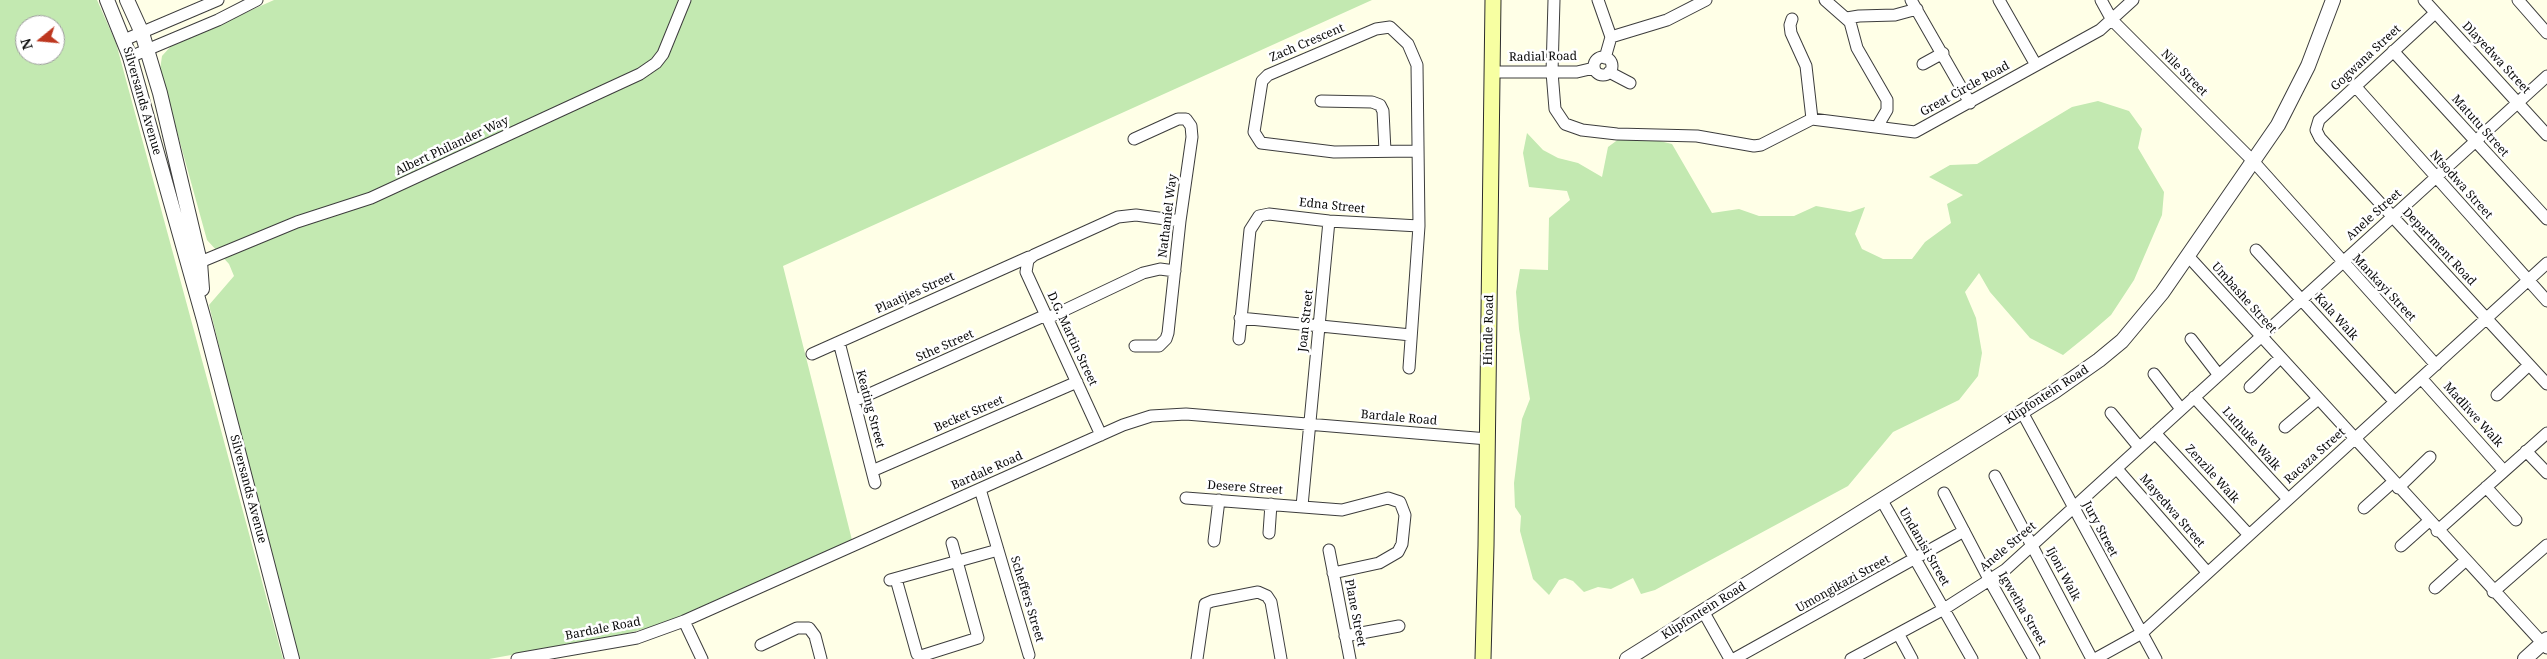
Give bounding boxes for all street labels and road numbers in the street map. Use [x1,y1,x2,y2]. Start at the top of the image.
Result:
street label: Dlayedwa Street [2459,19,2533,97]
street label: Zach Crescent [1268,21,1346,65]
street label: Gogwana Street [2328,22,2404,94]
street label: Silversands Avenue [120,45,164,157]
street label: Nile Street [2158,47,2210,99]
street label: Radial Road [1509,49,1577,65]
street label: Great Circle Road [1918,59,2012,119]
street label: Matutu Street [2448,92,2512,160]
street label: Albert Philander Way [393,113,511,179]
street label: Ntsodwa Street [2427,148,2495,222]
street label: Nathaniel Way [1156,173,1180,259]
street label: Anele Street [2343,186,2405,244]
street label: Edna Street [1298,195,1366,217]
street label: Department Road [2399,205,2479,289]
street label: Mankayi Street [2349,251,2419,325]
street label: Umbashe Street [2209,260,2279,336]
street label: Plaatjies Street [873,269,957,317]
street label: Joan Street [1296,289,1316,353]
street label: D.G. Martin Street [1044,290,1100,388]
street label: Kala Walk [2311,291,2361,343]
street label: Hindle Road [1481,295,1497,365]
street label: Sthe Street [914,327,976,365]
street label: Klipfontein Road [2003,363,2091,427]
street label: Keating Street [853,368,887,450]
street label: Madliwe Walk [2440,380,2506,450]
street label: Becket Street [932,393,1006,435]
street label: Luthuke Walk [2219,404,2283,474]
street label: Bardale Road [1360,407,1438,429]
street label: Racaza Street [2282,425,2348,487]
street label: Silversands Avenue [227,433,269,545]
street label: Zenzile Walk [2182,442,2242,506]
street label: Bardale Road [949,449,1025,493]
street label: Mayedwa Street [2136,472,2208,550]
street label: Desere Street [1207,478,1283,498]
street label: Jury Street [2079,499,2121,559]
street label: Undanisi Street [1896,505,1952,589]
street label: Anele Street [1977,519,2039,575]
street label: Ijoni Walk [2043,545,2083,603]
street label: Umongikazi Street [1793,552,1893,616]
street label: Scheffers Street [1007,554,1047,644]
street label: Igwetha Street [1995,570,2049,648]
street label: Plane Street [1341,578,1369,648]
street label: Klipfontein Road [1659,579,1749,643]
street label: Bardale Road [564,615,642,643]

